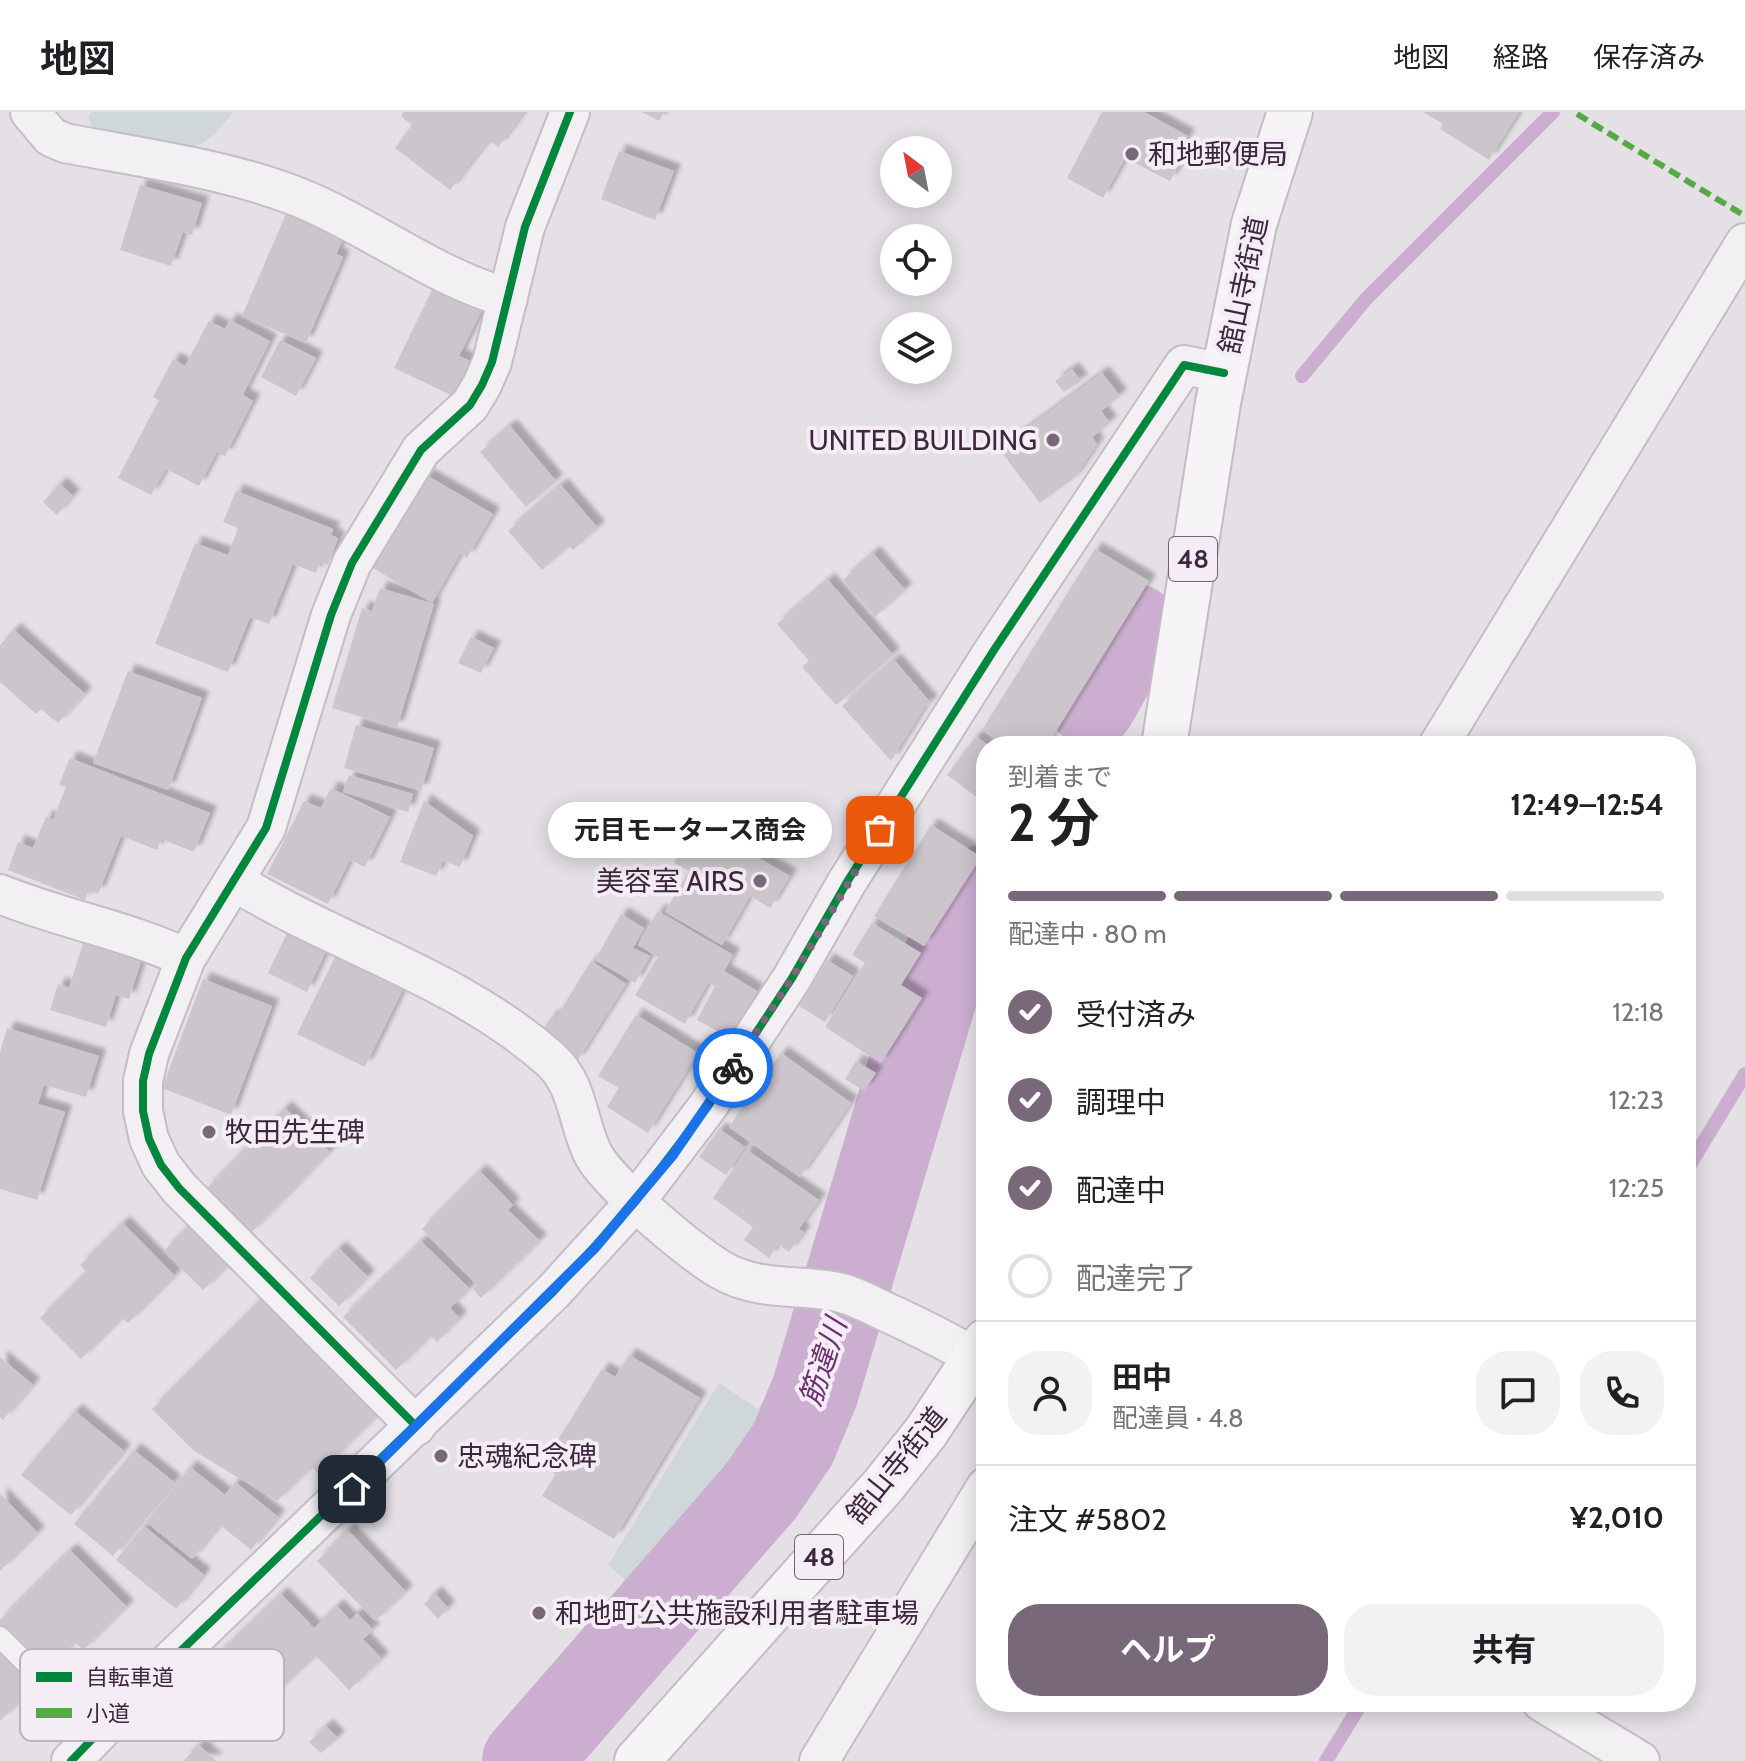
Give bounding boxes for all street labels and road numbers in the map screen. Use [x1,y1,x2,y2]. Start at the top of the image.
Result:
street label: 舘山寺街道 [1212,213,1274,357]
road number: 48 [1169,537,1217,581]
street label: 舘山寺街道 [839,1400,953,1530]
road number: 48 [795,1535,843,1579]

